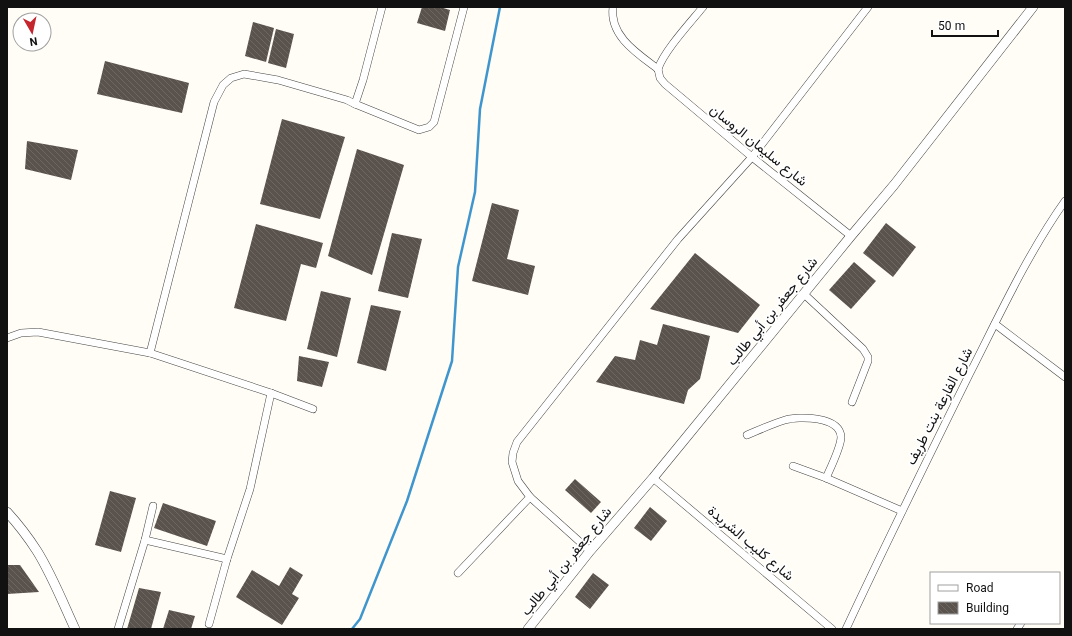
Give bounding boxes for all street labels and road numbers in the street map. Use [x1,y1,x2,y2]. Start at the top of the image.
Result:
street label: شارع سليمان الروسان [704,100,811,193]
street label: شارع جعفر بن أبي طالب [723,253,825,372]
street label: شارع الفارعة بنت طريف [902,344,980,470]
street label: شارع كليب الشريدة [702,502,798,587]
street label: شارع جعفر بن أبي طالب [517,503,619,622]

